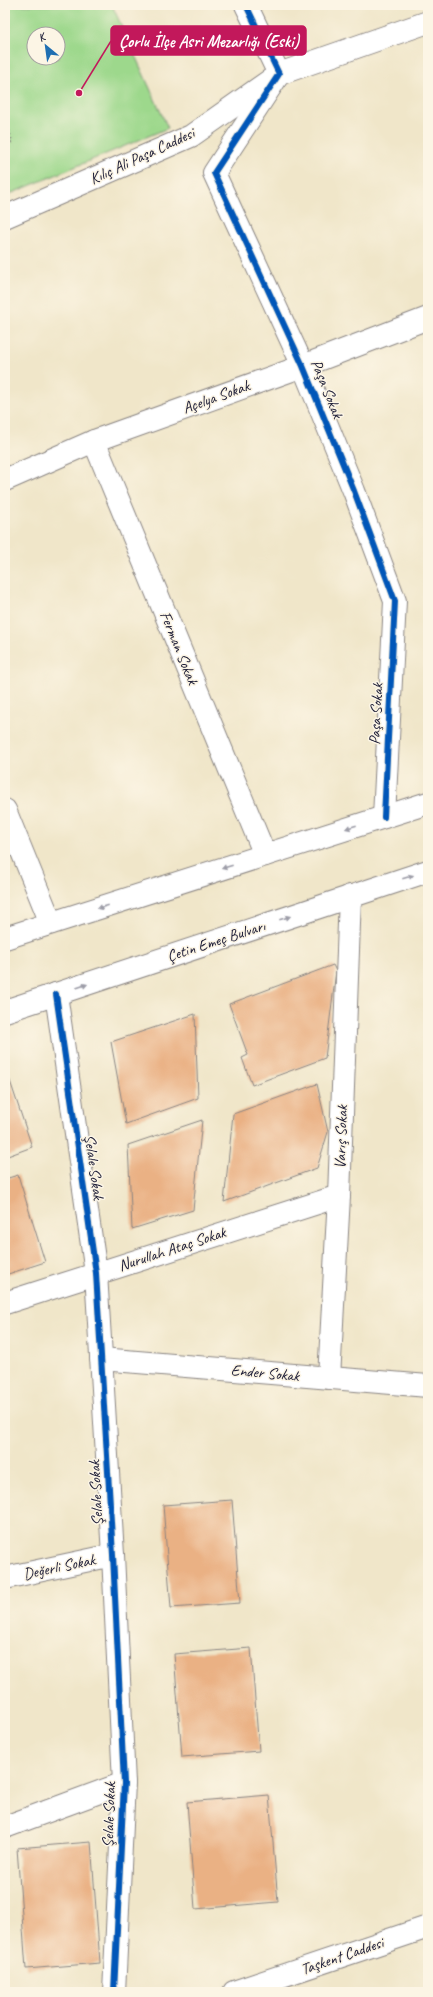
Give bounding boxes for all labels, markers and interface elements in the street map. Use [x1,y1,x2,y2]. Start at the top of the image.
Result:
north arrow [26,26,66,66]
callout: Çorlu İlçe Asri Mezarlığı (Eski) [111,26,306,55]
text: K [35,29,49,45]
text: Çorlu İlçe Asri Mezarlığı (Eski) [119,31,300,53]
street label: Kılıç Ali Paşa Caddesi [86,122,199,189]
street label: Paşa Sokak [306,357,348,422]
street label: Açelya Sokak [180,375,253,418]
street label: Ferman Sokak [155,608,203,689]
street label: Paşa Sokak [364,681,388,745]
one-way arrow [345,825,357,831]
one-way arrow [221,864,233,870]
one-way arrow [403,874,415,880]
one-way arrow [97,904,109,910]
street label: Çetin Emeç Bulvarı [164,915,269,966]
one-way arrow [279,915,291,921]
one-way arrow [76,982,88,988]
street label: Varış Sokak [330,1104,352,1169]
street label: Şelale Sokak [80,1133,109,1202]
street label: Nurullah Ataç Sokak [116,1222,229,1276]
street label: Ender Sokak [230,1360,301,1386]
street label: Şelale Sokak [84,1459,108,1526]
street label: Değerli Sokak [21,1549,98,1584]
street label: Şelale Sokak [98,1781,120,1848]
street label: Taşkent Caddesi [298,1932,388,1979]

